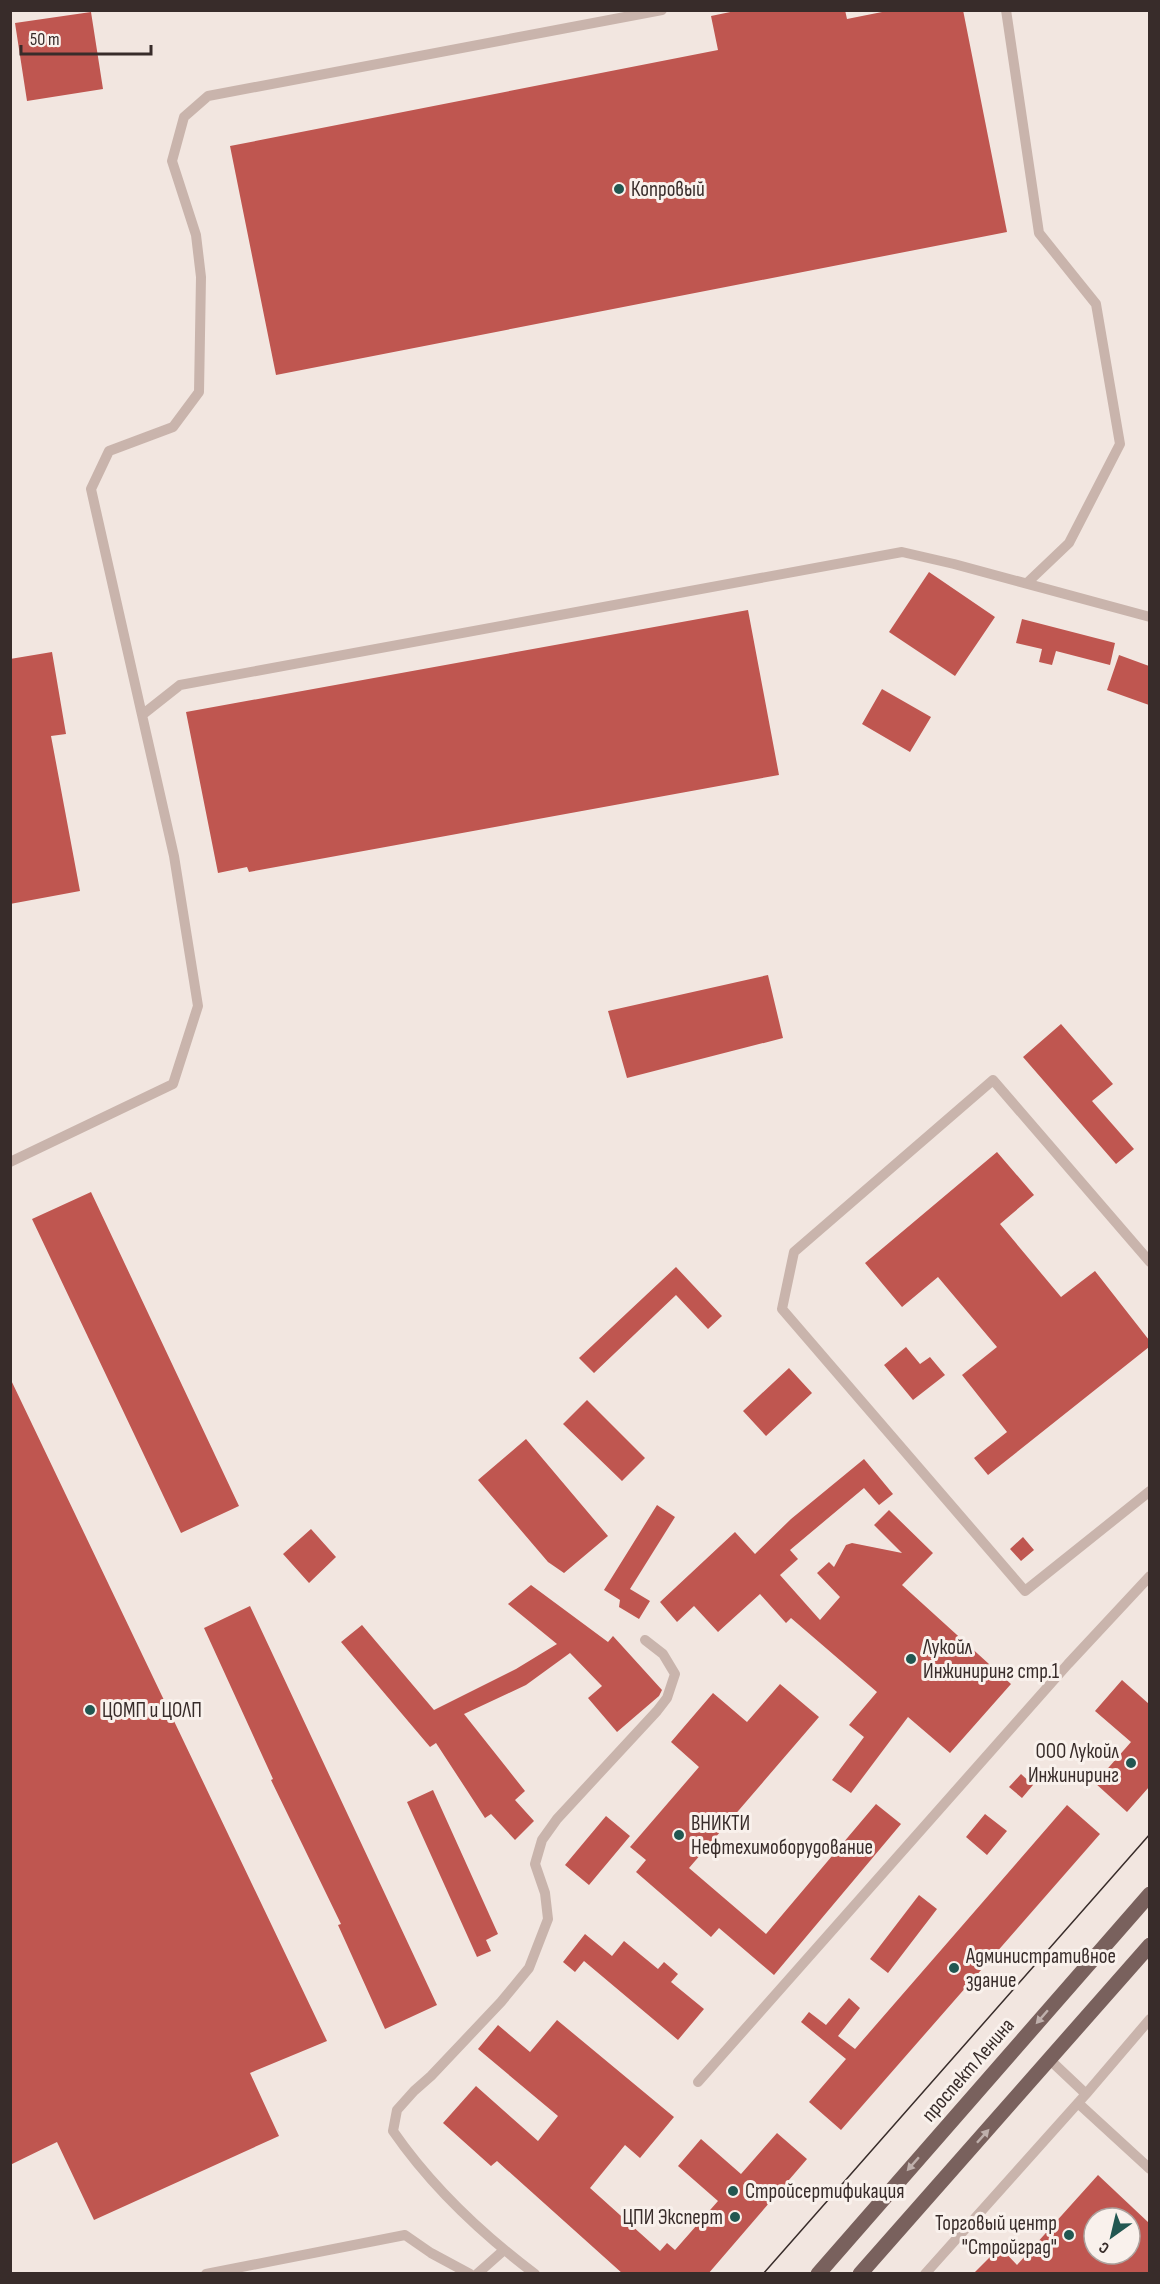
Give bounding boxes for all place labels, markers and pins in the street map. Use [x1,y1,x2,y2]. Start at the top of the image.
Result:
place label: Копровый [631,177,705,202]
marker: Копровый [612,182,626,196]
place label: Лукойл Инжиниринг стр.1 [922,1635,1060,1684]
marker: Лукойл Инжиниринг стр.1 [904,1652,918,1666]
place label: ЦОМП и ЦОЛП [102,1698,202,1723]
marker: ЦОМП и ЦОЛП [83,1703,97,1717]
place label: ООО Лукойл Инжиниринг [1028,1739,1120,1788]
marker: ООО Лукойл Инжиниринг [1124,1756,1138,1770]
place label: ВНИКТИ Нефтехимоборудование [691,1811,873,1860]
marker: ВНИКТИ Нефтехимоборудование [672,1828,686,1842]
place label: Административное здание [965,1944,1116,1993]
marker: Административное здание [947,1961,961,1975]
place label: Стройсертификация [745,2179,904,2204]
marker: Стройсертификация [726,2184,740,2198]
place label: ЦПИ Эксперт [622,2205,723,2230]
marker: ЦПИ Эксперт [728,2210,742,2224]
place label: Торговый центр "Стройград" [935,2211,1057,2260]
marker: Торговый центр "Стройград" [1062,2228,1076,2242]

